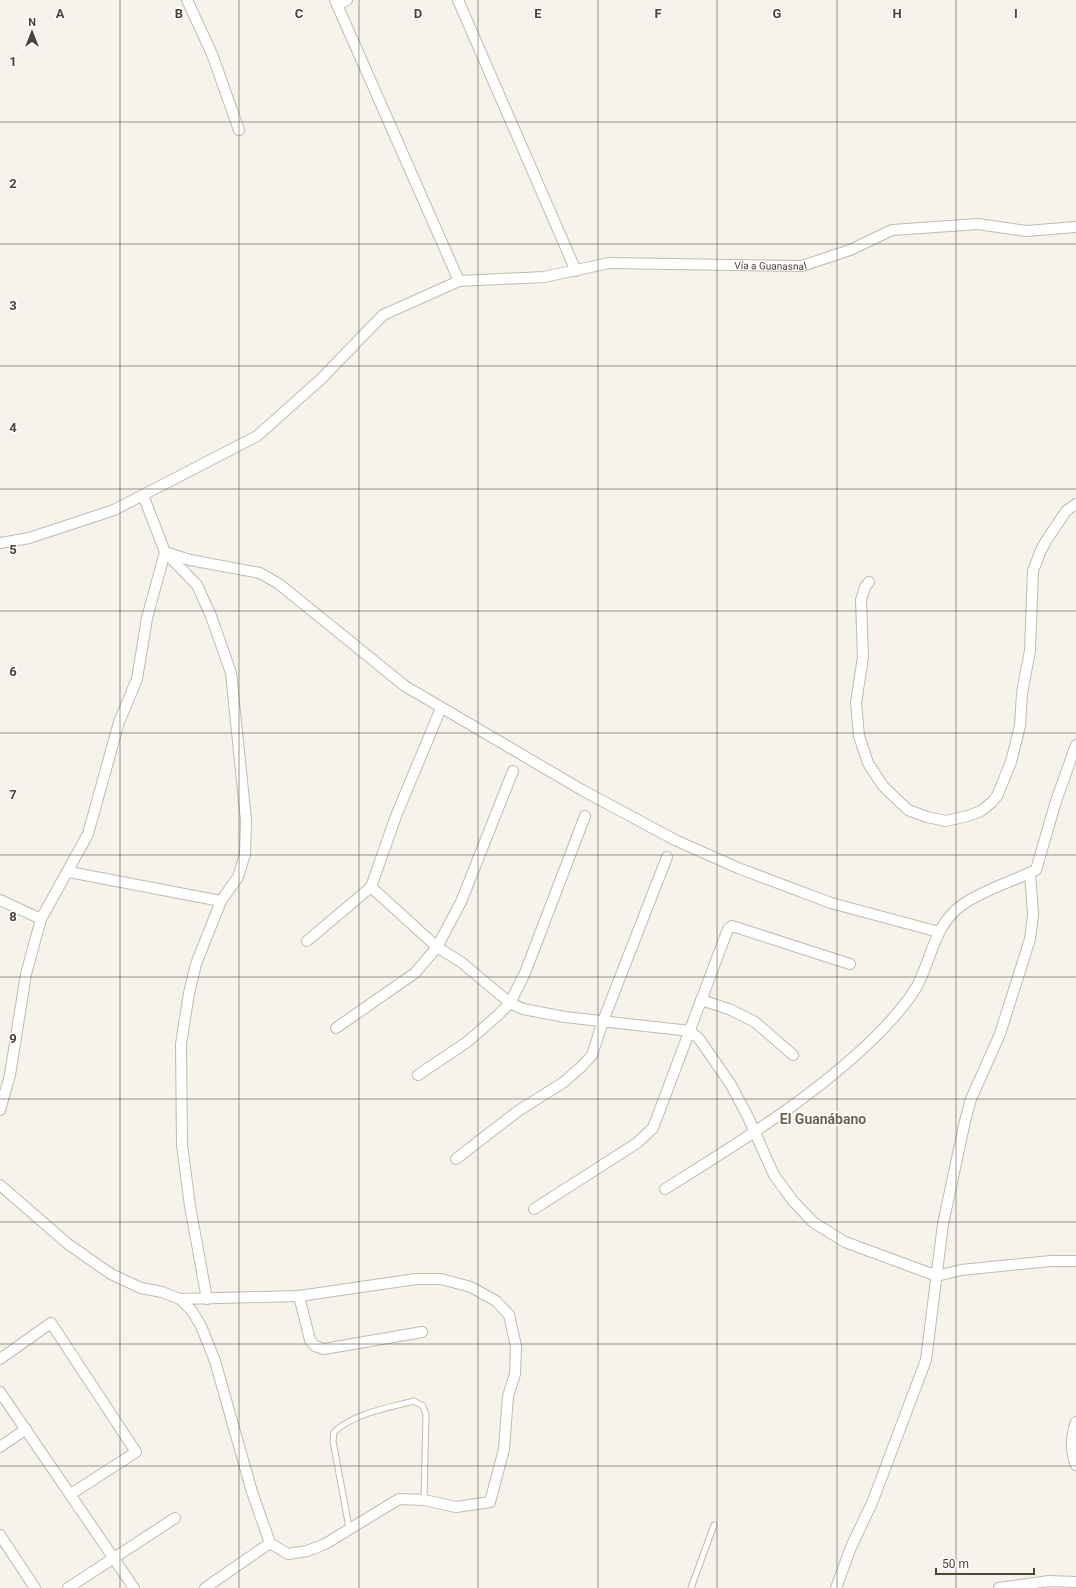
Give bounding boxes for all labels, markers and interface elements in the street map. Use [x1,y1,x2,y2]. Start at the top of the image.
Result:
text: A [56,6,65,21]
text: B [175,6,183,21]
text: C [295,6,304,21]
text: D [414,6,422,21]
text: E [534,6,542,21]
text: F [654,6,662,21]
text: G [773,6,782,21]
text: H [892,6,902,21]
text: I [1014,6,1018,21]
north arrow [12,12,52,52]
text: N [28,16,36,29]
text: 1 [9,54,17,69]
text: 2 [9,176,17,191]
street label: Vía a Guanasnal [734,260,808,272]
text: 3 [9,298,17,313]
text: 4 [9,420,17,435]
text: 5 [9,542,17,557]
text: 6 [9,664,17,679]
text: 7 [9,787,17,802]
text: 8 [9,909,17,924]
text: 9 [9,1031,17,1046]
district label: El Guanábano [780,1111,866,1127]
scale bar [936,1550,1034,1576]
text: 50 m [942,1557,969,1571]

